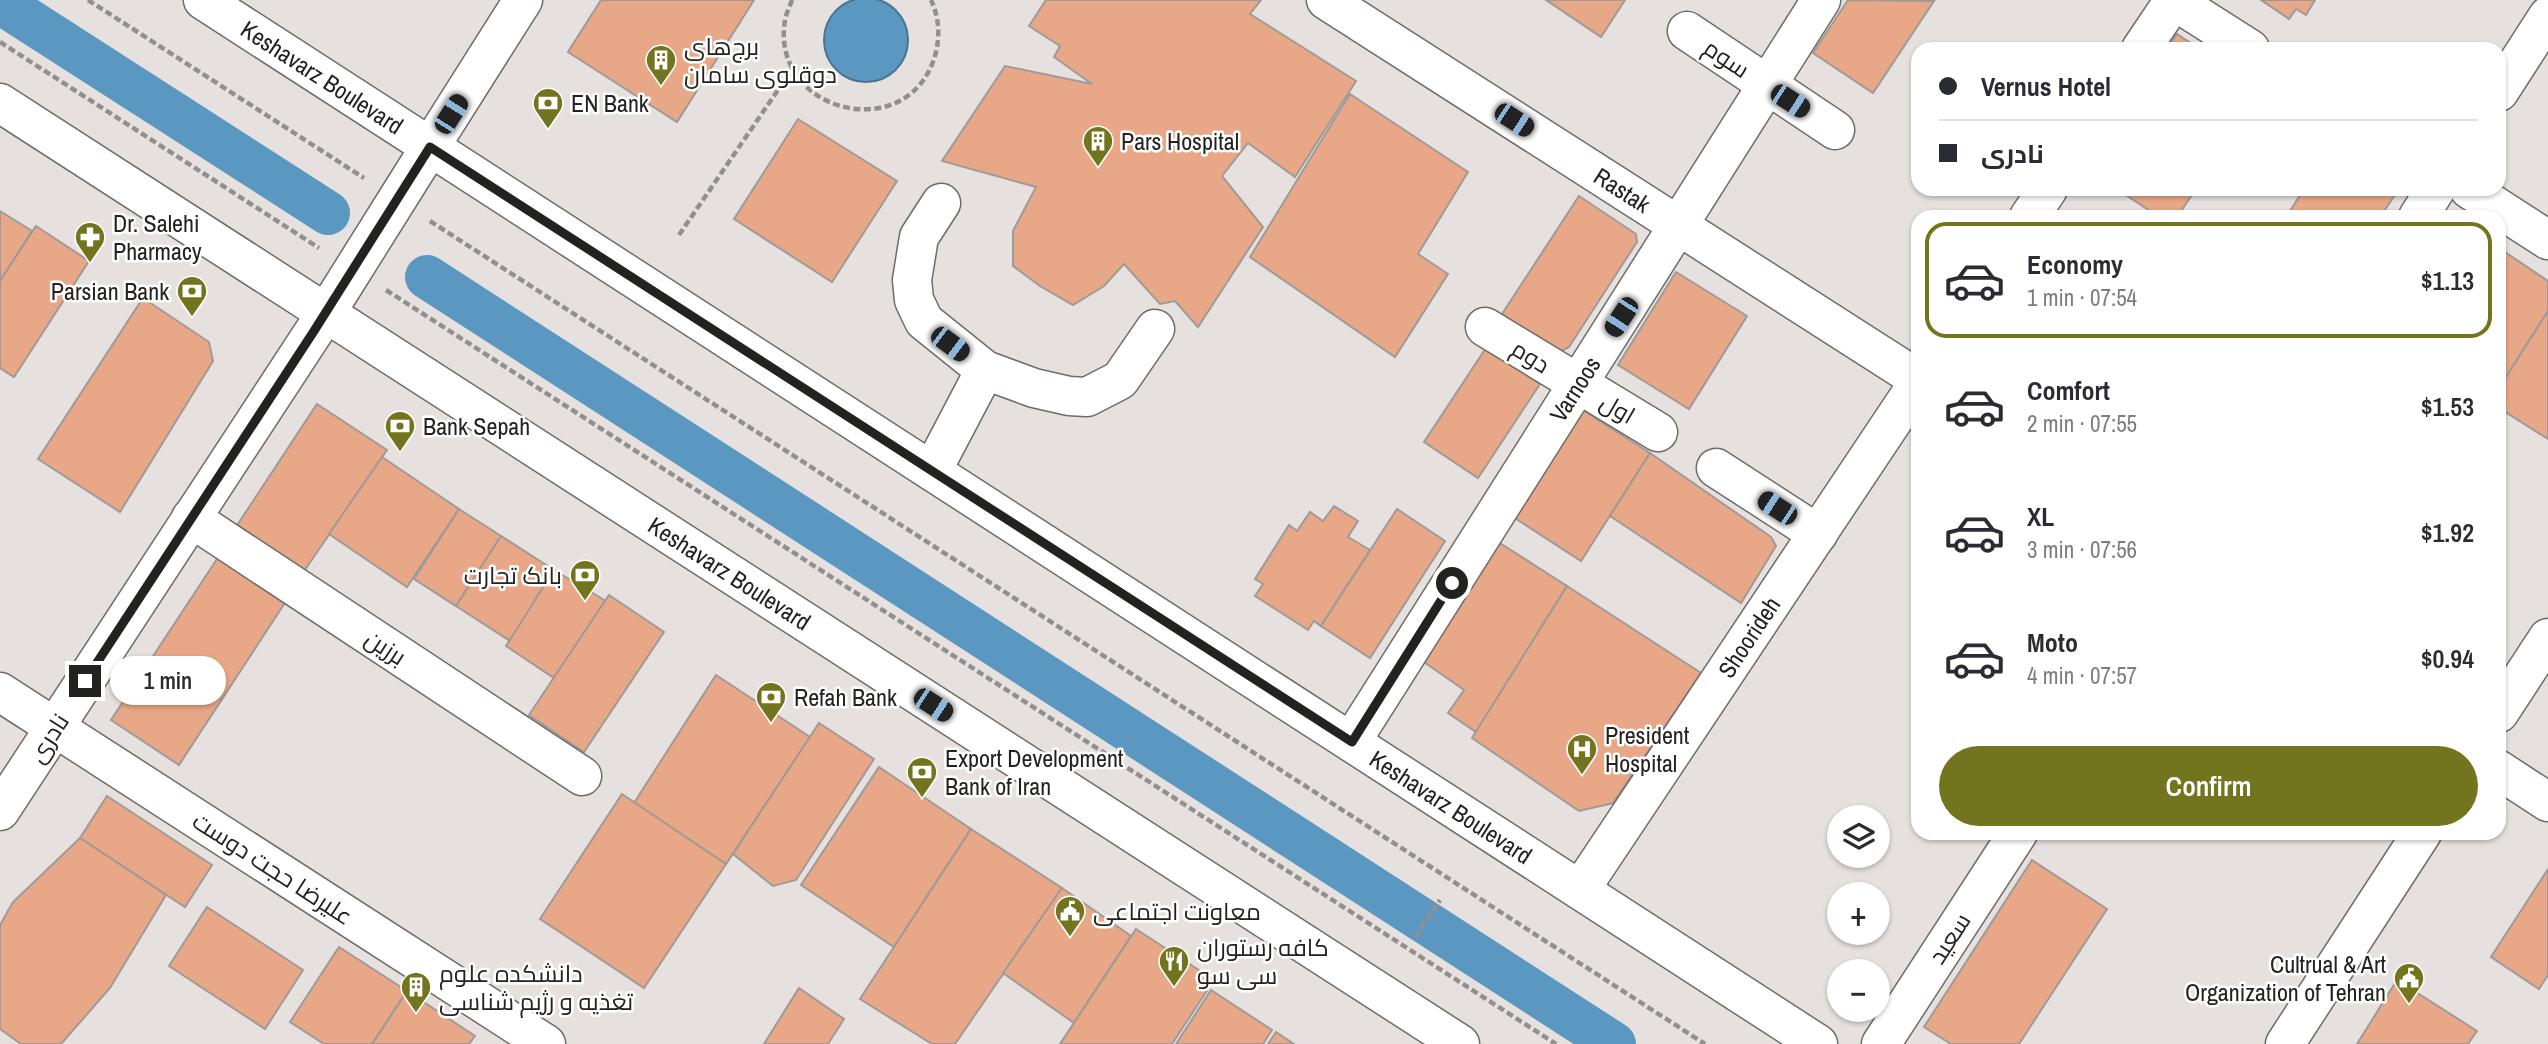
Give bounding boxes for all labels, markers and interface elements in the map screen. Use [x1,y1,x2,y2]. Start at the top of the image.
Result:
street label: Keshavarz Boulevard [235,13,410,141]
place label: برج‌های دوقلوی سامان [684,30,837,90]
street label: سوم [1697,31,1756,86]
building icon: برج‌های دوقلوی سامان [644,43,678,87]
text: Vernus Hotel [1981,69,2111,104]
car [1767,81,1814,121]
bank icon: EN Bank [531,86,565,130]
place label: EN Bank [571,87,649,119]
car [431,91,472,137]
car [1491,100,1538,140]
building icon: Pars Hospital [1081,124,1115,168]
place label: Pars Hospital [1121,125,1239,157]
text: نادری [1981,136,2044,171]
street label: Rastak [1588,160,1657,220]
place label: Dr. Salehi Pharmacy [113,207,202,267]
pharmacy icon: Dr. Salehi Pharmacy [73,220,107,264]
text: Economy [2027,247,2123,282]
icon: car [1943,249,2006,312]
text: $1.13 [2421,263,2474,298]
bank icon: Parsian Bank [175,274,209,318]
place label: Parsian Bank [51,275,169,307]
text: 1 min · 07:54 [2027,282,2137,313]
car [1601,294,1642,340]
car [927,323,974,365]
street label: دوم [1505,332,1556,381]
street label: Varnoos [1542,350,1607,428]
text: Comfort [2027,373,2110,408]
icon: car [1943,375,2006,438]
street label: اول [1595,385,1641,431]
text: $1.53 [2421,389,2474,424]
text: 2 min · 07:55 [2027,408,2137,439]
bank icon: Bank Sepah [383,409,417,453]
place label: Bank Sepah [423,410,530,442]
car [1754,488,1801,528]
text: XL [2027,499,2054,534]
icon: car [1943,501,2006,564]
street label: Keshavarz Boulevard [642,509,817,637]
text: $1.92 [2421,515,2474,550]
text: 3 min · 07:56 [2027,534,2137,565]
bank icon: بانک تجارت [568,558,602,602]
place label: بانک تجارت [464,559,562,591]
route start [1436,567,1468,599]
street label: Shoorideh [1710,590,1787,684]
street label: برزین [359,622,413,672]
text: Moto [2027,625,2078,660]
icon: car [1943,627,2006,690]
text: $0.94 [2421,641,2474,676]
callout: 1 min [110,656,225,706]
text: 4 min · 07:57 [2027,660,2137,691]
route end [69,665,101,697]
text: 1 min [144,665,192,696]
bank icon: Refah Bank [754,680,788,724]
place label: Refah Bank [794,681,897,713]
car [910,685,957,725]
street label: نادری [20,707,76,769]
place label: President Hospital [1605,719,1690,779]
hospital icon: President Hospital [1565,732,1599,776]
place label: Export Development Bank of Iran [945,742,1124,802]
street label: Keshavarz Boulevard [1364,742,1538,871]
button: Confirm [1939,746,2478,826]
bank icon: Export Development Bank of Iran [905,755,939,799]
street label: علیرضا حجت دوست [187,804,359,932]
map controls [1827,805,1890,1022]
button: layers [1827,805,1890,868]
button: + [1827,882,1890,945]
public building icon: معاونت اجتماعی [1053,894,1087,938]
place label: معاونت اجتماعی [1093,895,1261,927]
street label: سعید [1921,906,1977,970]
place label: کافه رستوران سی سو [1197,931,1329,991]
restaurant icon: کافه رستوران سی سو [1157,944,1191,988]
place label: Cultrual & Art Organization of Tehran [2185,948,2387,1008]
place label: دانشکده علوم تغذیه و رژیم شناسی [439,957,634,1018]
button: − [1827,959,1890,1022]
public building icon: Cultrual & Art Organization of Tehran [2392,961,2426,1005]
building icon: دانشکده علوم تغذیه و رژیم شناسی [399,970,433,1014]

